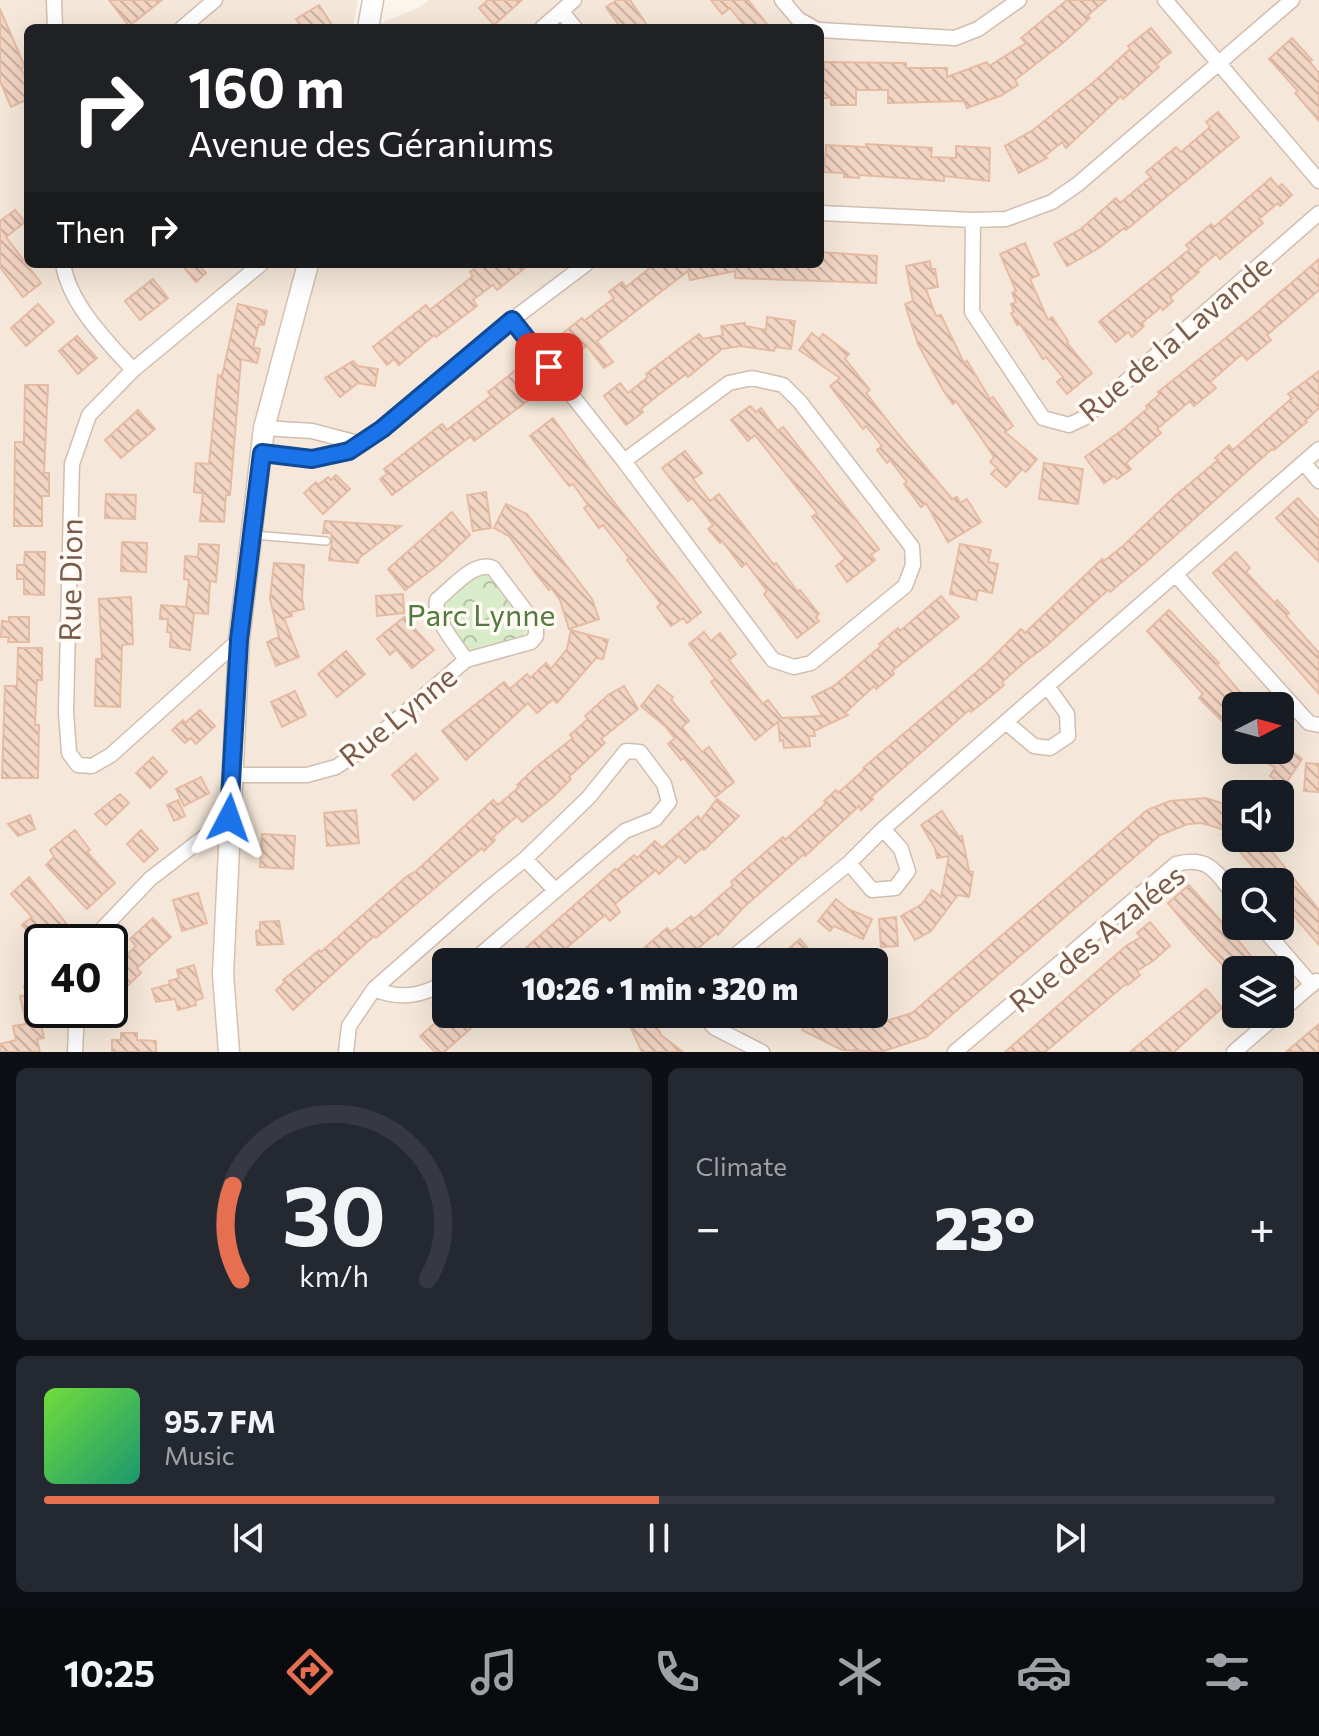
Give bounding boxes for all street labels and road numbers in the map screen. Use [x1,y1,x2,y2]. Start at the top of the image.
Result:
street label: Rue de la Lavande [1070,246,1278,428]
street label: Rue Dion [49,518,89,642]
street label: Rue Lynne [331,656,463,774]
street label: Rue des Azalées [1001,855,1191,1019]

